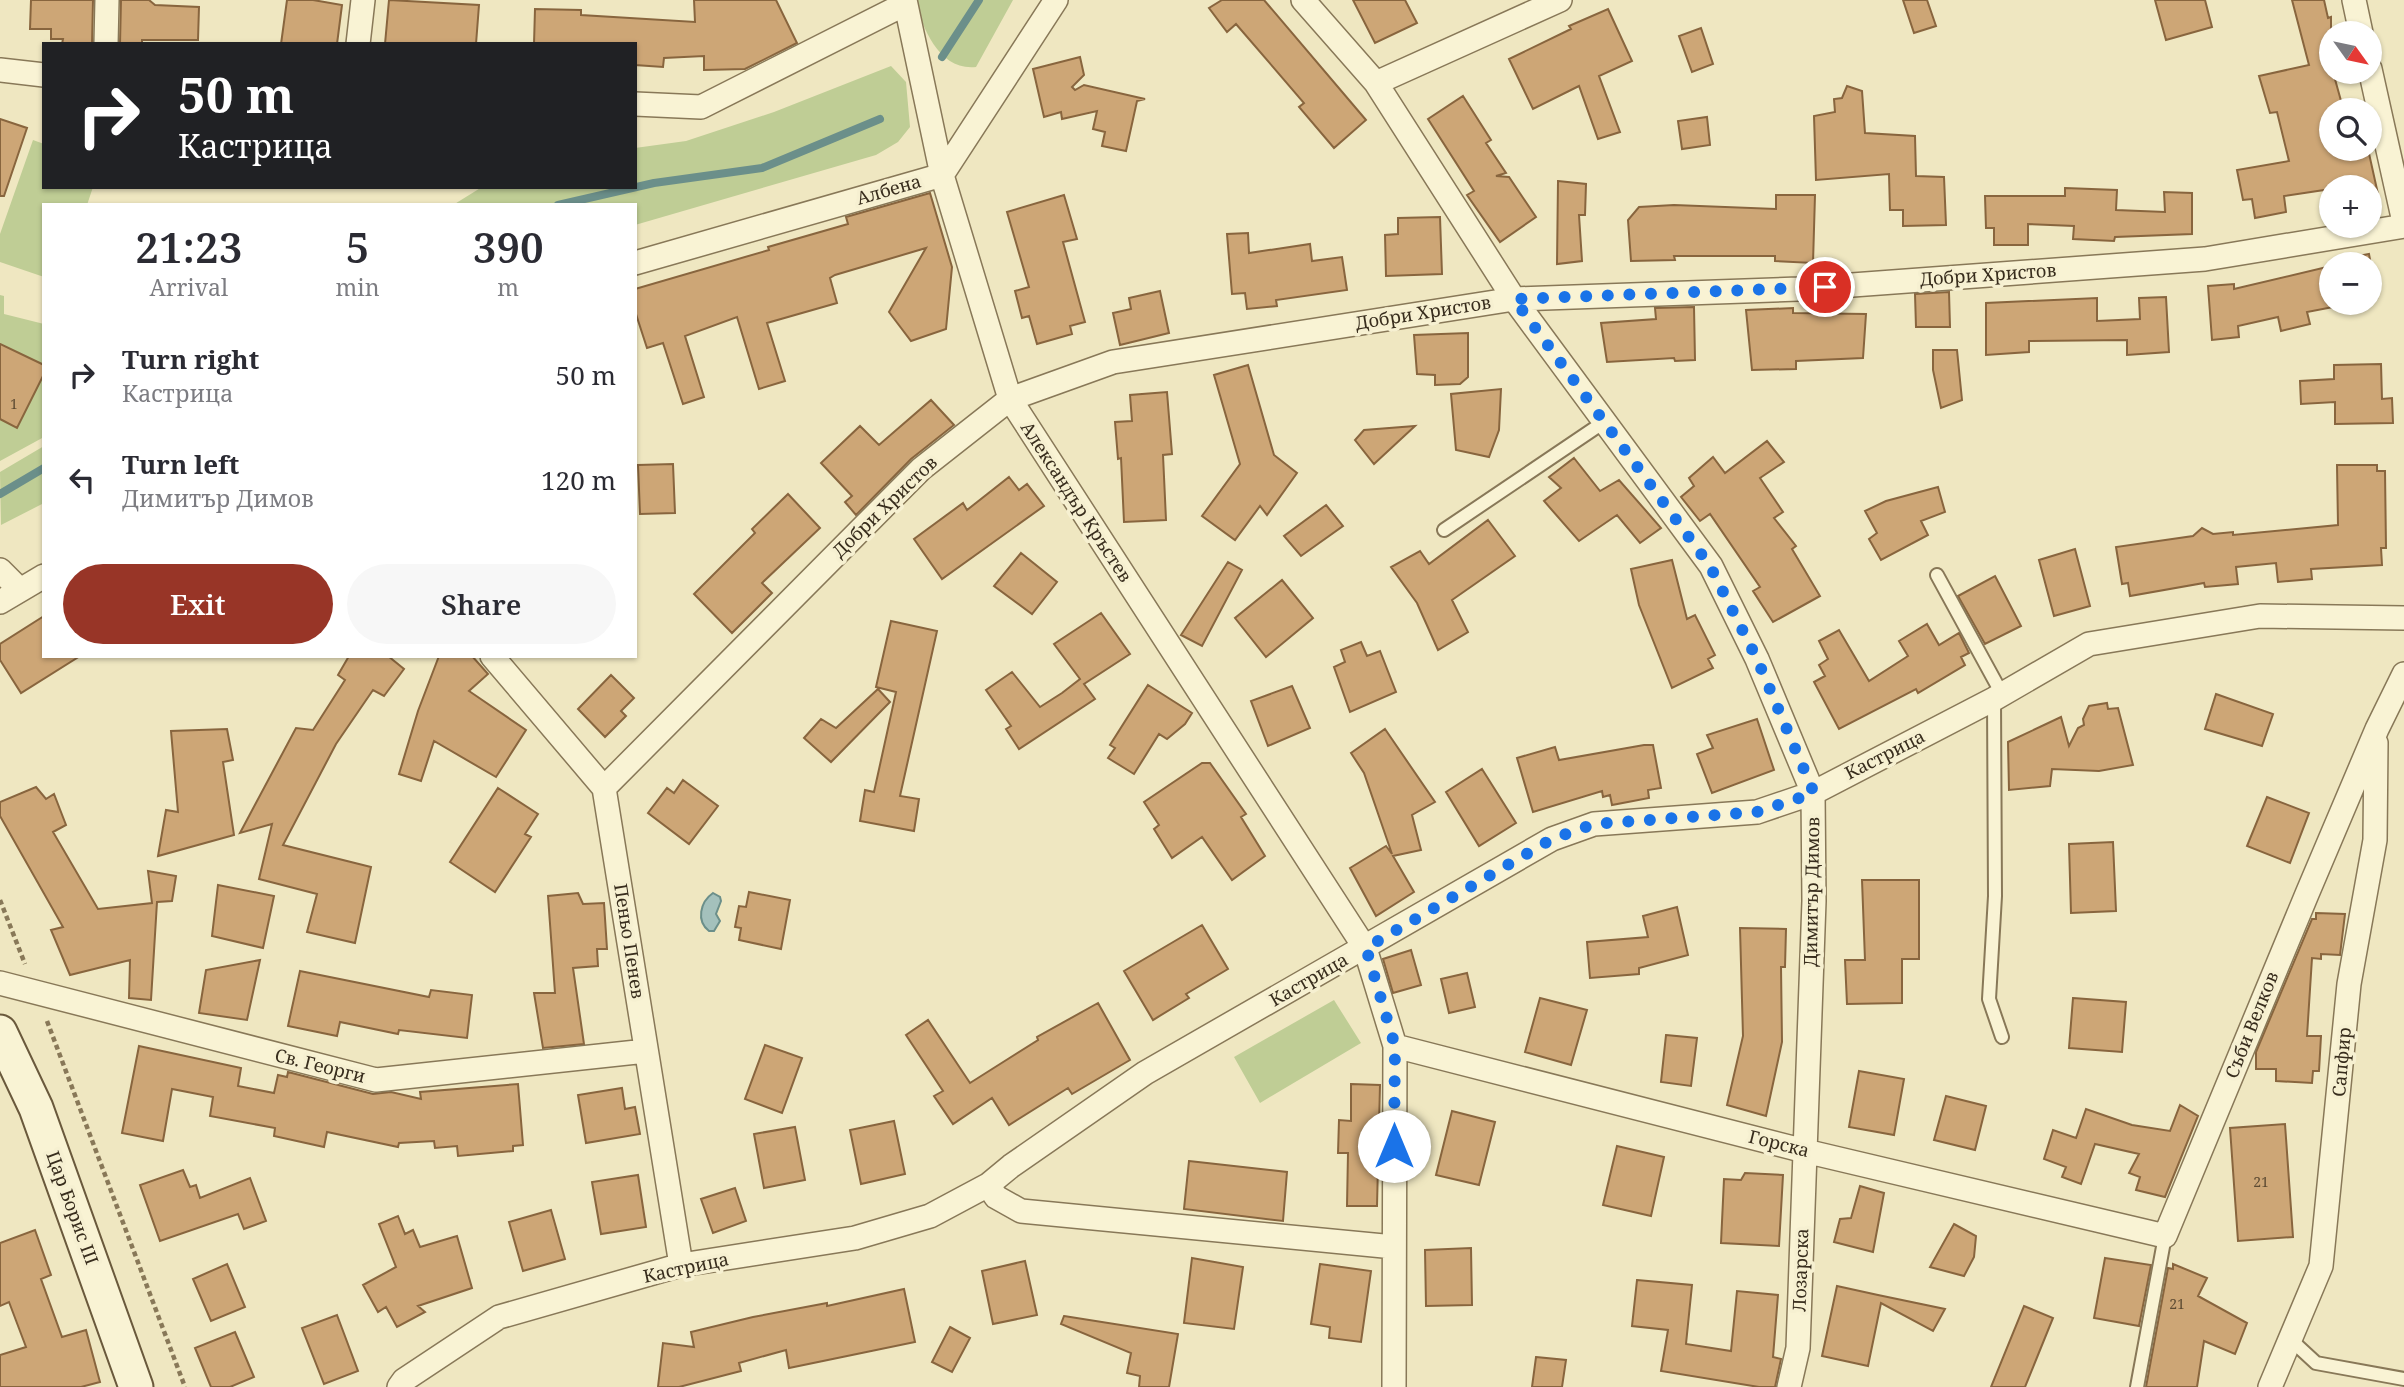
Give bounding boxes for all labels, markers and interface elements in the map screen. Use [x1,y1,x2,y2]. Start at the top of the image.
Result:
north arrow [2319,21,2382,84]
map controls [2319,21,2382,315]
text: 50 m [178,61,294,127]
icon: right [63,70,154,161]
button: search [2319,98,2382,161]
text: Кастрица [178,124,333,167]
street label: Албена [854,168,924,210]
button: + [2319,175,2382,238]
text: 21:23 [135,218,242,275]
text: 5 [346,218,369,275]
text: 390 [473,218,544,275]
button: − [2319,252,2382,315]
pin [1795,257,1855,317]
street label: Добри Христов [1919,257,2057,291]
icon: arrive [1806,268,1844,306]
text: Arrival [149,271,228,303]
text: min [336,271,380,303]
text: m [497,271,519,303]
street label: Добри Христов [1353,289,1492,335]
text: Turn right [122,341,259,377]
icon: right [63,356,101,394]
text: 50 m [556,357,616,393]
text: Кастрица [122,377,233,409]
house number: 1 [10,394,18,413]
street label: Александър Кръстев [1016,417,1138,586]
text: Turn left [122,446,239,482]
street label: Добри Христов [827,450,942,562]
icon: left [63,461,101,499]
text: 120 m [541,462,616,498]
text: Димитър Димов [122,482,314,514]
button: Exit [63,564,333,644]
button: Share [347,564,616,644]
street label: Кастрица [1840,724,1929,785]
street label: Димитър Димов [1798,817,1824,967]
street label: Пеньо Пенев [609,882,651,1000]
street label: Кастрица [1265,947,1352,1011]
street label: Съби Велков [2219,968,2283,1082]
street label: Сапфир [2326,1026,2356,1098]
street label: Св. Георги [272,1042,368,1088]
position arrow [1357,1109,1431,1183]
street label: Горска [1746,1124,1812,1162]
street label: Цар Борис III [41,1148,105,1268]
house number: 21 [2253,1172,2269,1191]
street label: Лозарска [1787,1228,1813,1312]
street label: Кастрица [641,1246,731,1288]
house number: 21 [2169,1294,2185,1313]

